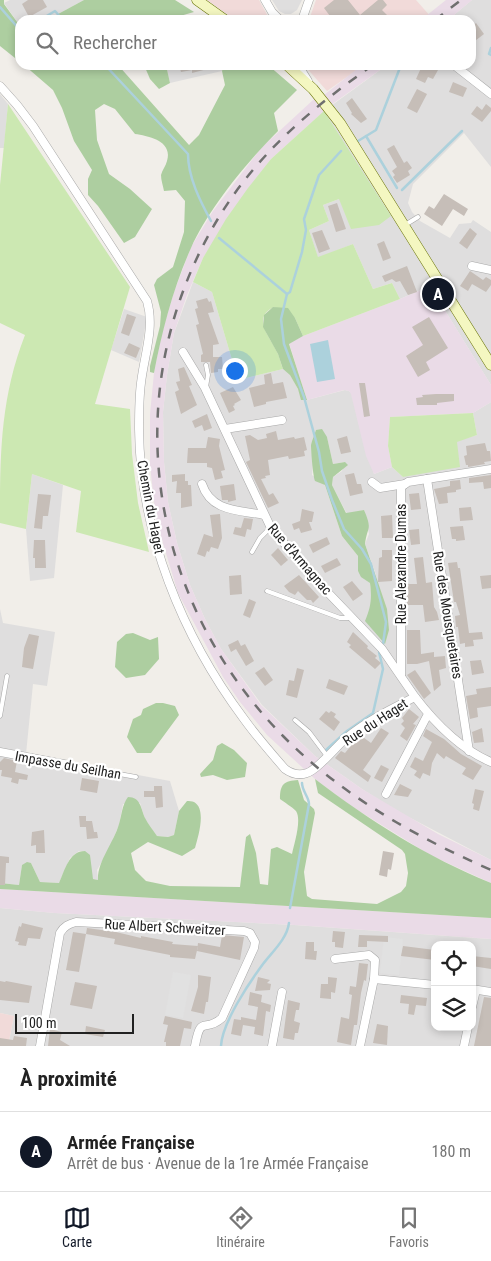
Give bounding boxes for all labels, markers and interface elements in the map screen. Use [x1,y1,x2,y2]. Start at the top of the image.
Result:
search box [15,15,476,70]
icon: search [33,29,61,57]
text: Rechercher [73,31,157,54]
pin: A [422,275,454,313]
your location [222,358,248,384]
street label: Chemin du Haget [134,459,168,555]
street label: Rue Alexandre Dumas [393,504,409,624]
street label: Rue d'Armagnac [265,520,335,598]
street label: Rue des Mousquetaires [430,550,466,680]
street label: Rue du Haget [340,695,410,749]
street label: Impasse du Seilhan [14,748,122,782]
street label: Rue Albert Schweitzer [104,916,226,938]
map controls [431,941,476,1031]
button: locate [431,941,476,986]
button: layers [431,986,476,1031]
scale bar [15,1011,134,1034]
text: 100 m [22,1015,57,1031]
text: À proximité [20,1067,117,1091]
text: Armée Française [67,1131,195,1154]
text: A [31,1142,41,1161]
text: 180 m [432,1142,471,1161]
text: Arrêt de bus · Avenue de la 1re Armée Française [67,1154,368,1173]
tab: Carte [62,1204,92,1250]
tab: Itinéraire [216,1204,265,1250]
tab: Favoris [389,1204,429,1250]

